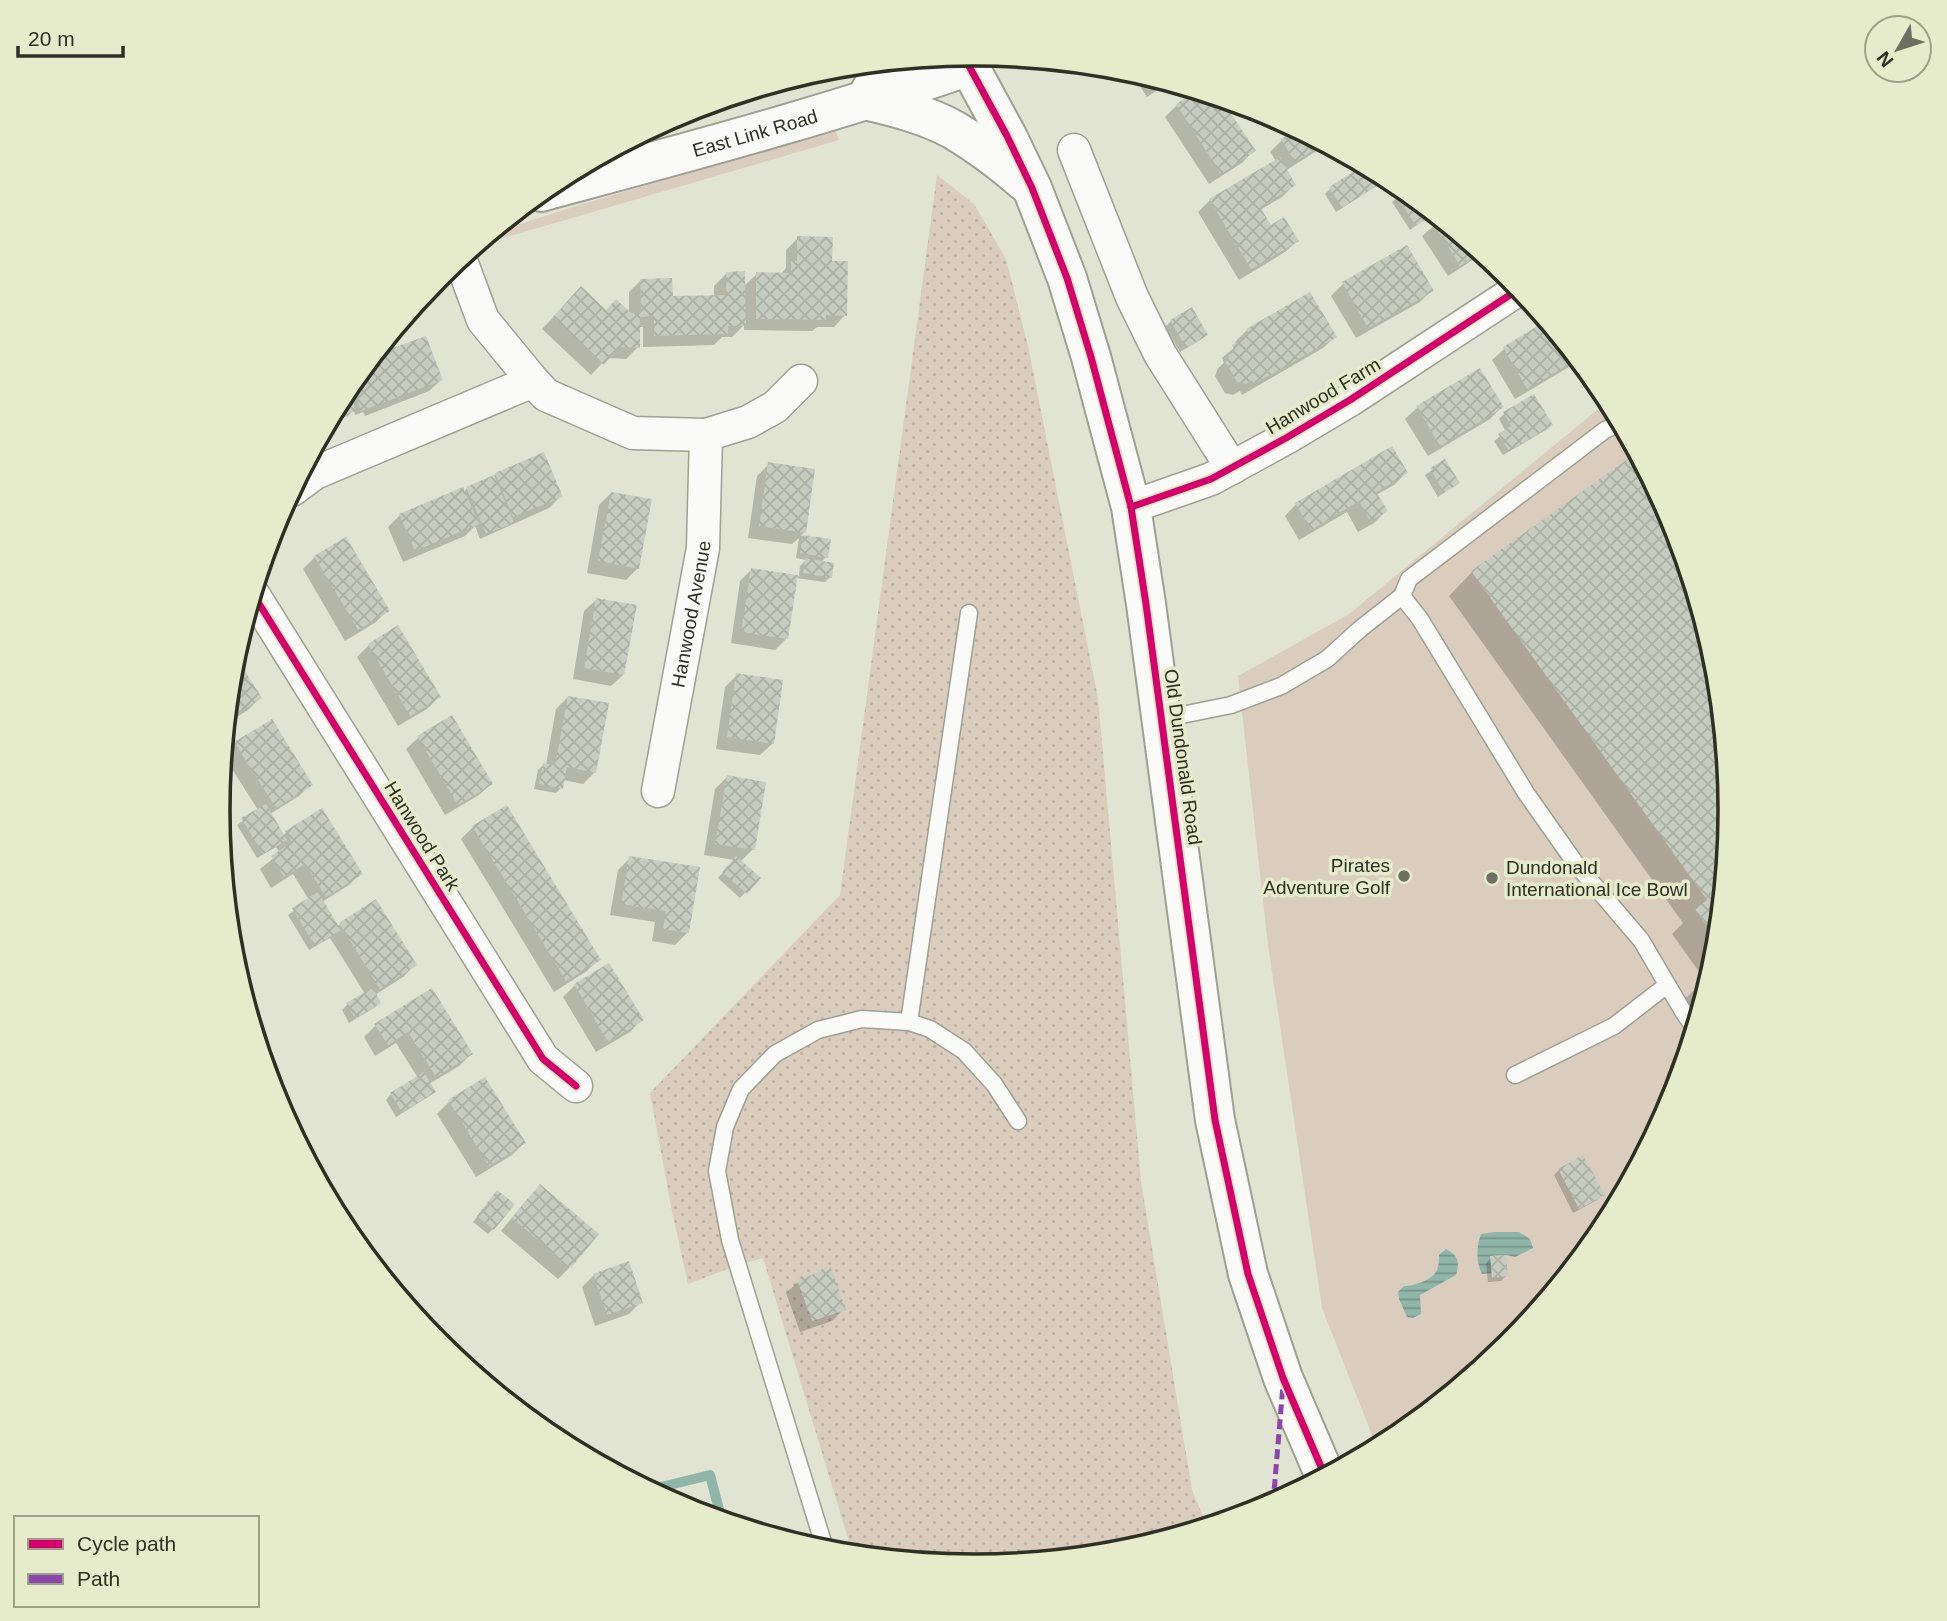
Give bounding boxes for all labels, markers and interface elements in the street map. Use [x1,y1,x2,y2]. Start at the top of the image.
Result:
scale bar [18,14,122,58]
north arrow [1863,14,1933,84]
text: 20 m [28,27,75,50]
text: N [1873,47,1898,71]
street label: East Link Road [690,105,820,161]
street label: Hanwood Farm [1262,354,1384,438]
street label: Hanwood Avenue [667,540,714,689]
street label: Old Dundonald Road [1160,668,1206,846]
street label: Hanwood Park [380,778,464,895]
place label: Pirates Adventure Golf [1263,855,1391,898]
place label: Dundonald International Ice Bowl [1506,857,1688,900]
marker: Pirates Adventure Golf [1396,868,1412,884]
marker: Dundonald International Ice Bowl [1484,870,1500,886]
legend [14,1516,259,1607]
text: Cycle path [77,1532,176,1555]
text: Path [77,1567,120,1590]

